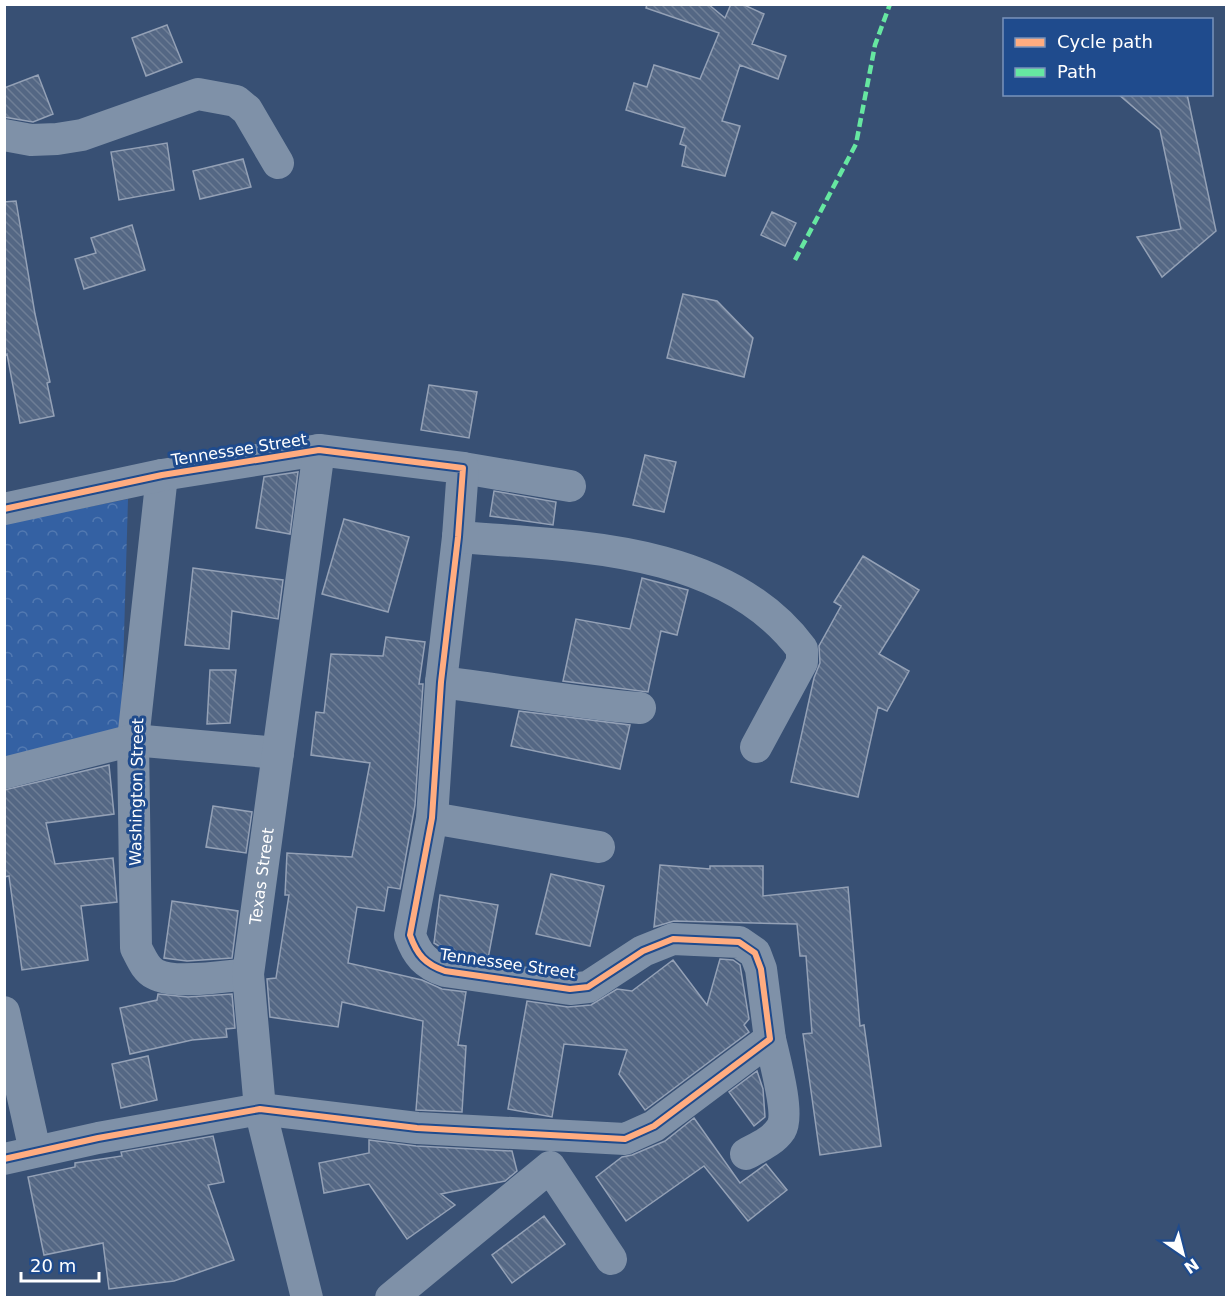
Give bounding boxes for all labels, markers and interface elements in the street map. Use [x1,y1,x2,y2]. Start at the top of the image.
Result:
legend [1003,18,1213,96]
text: Cycle path [1057,31,1153,52]
text: Path [1057,61,1097,82]
street label: Tennessee Street [169,429,308,470]
street label: Washington Street [126,718,147,866]
street label: Texas Street [246,826,278,927]
street label: Tennessee Street [438,944,577,982]
north arrow [1153,1224,1213,1284]
scale bar [21,1245,99,1283]
text: N [1180,1254,1202,1277]
text: 20 m [30,1255,76,1276]

